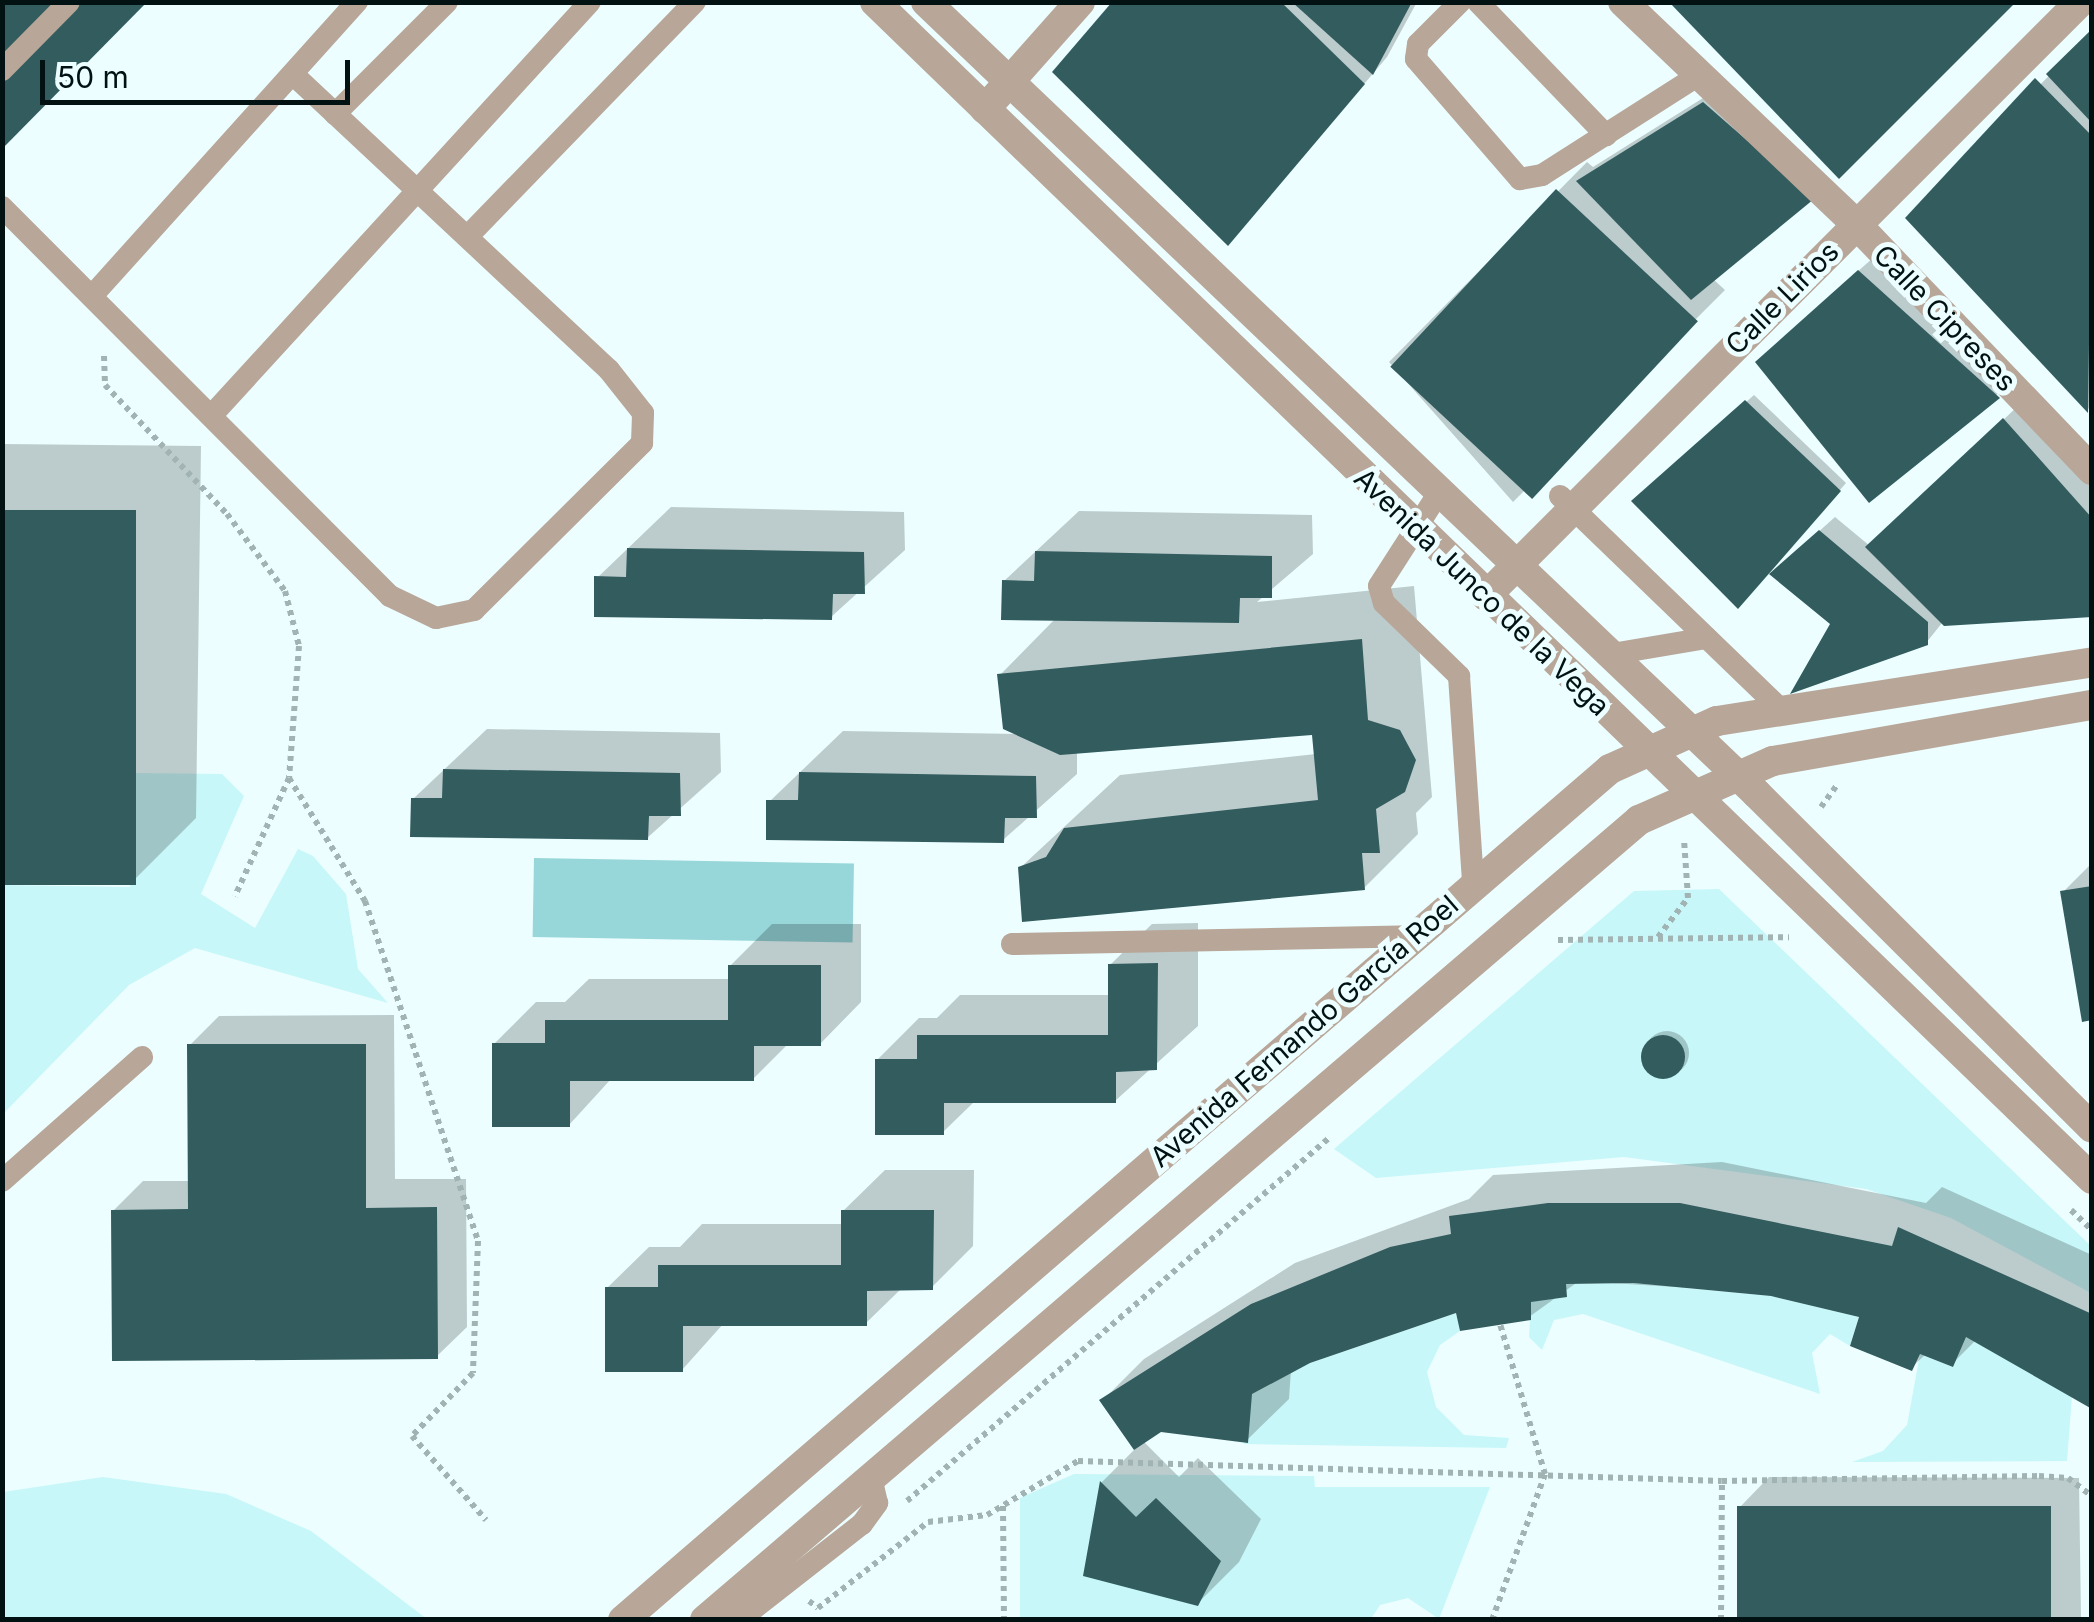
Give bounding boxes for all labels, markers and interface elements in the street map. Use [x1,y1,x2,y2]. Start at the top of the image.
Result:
scale bar [45,40,355,102]
text: 50 m [57,59,129,95]
street label: Calle Lirios [1719,235,1845,361]
street label: Calle Cipreses [1867,238,2023,398]
street label: Avenida Junco de la Vega [1347,461,1617,723]
street label: Avenida Fernando García Roel [1143,888,1465,1174]

